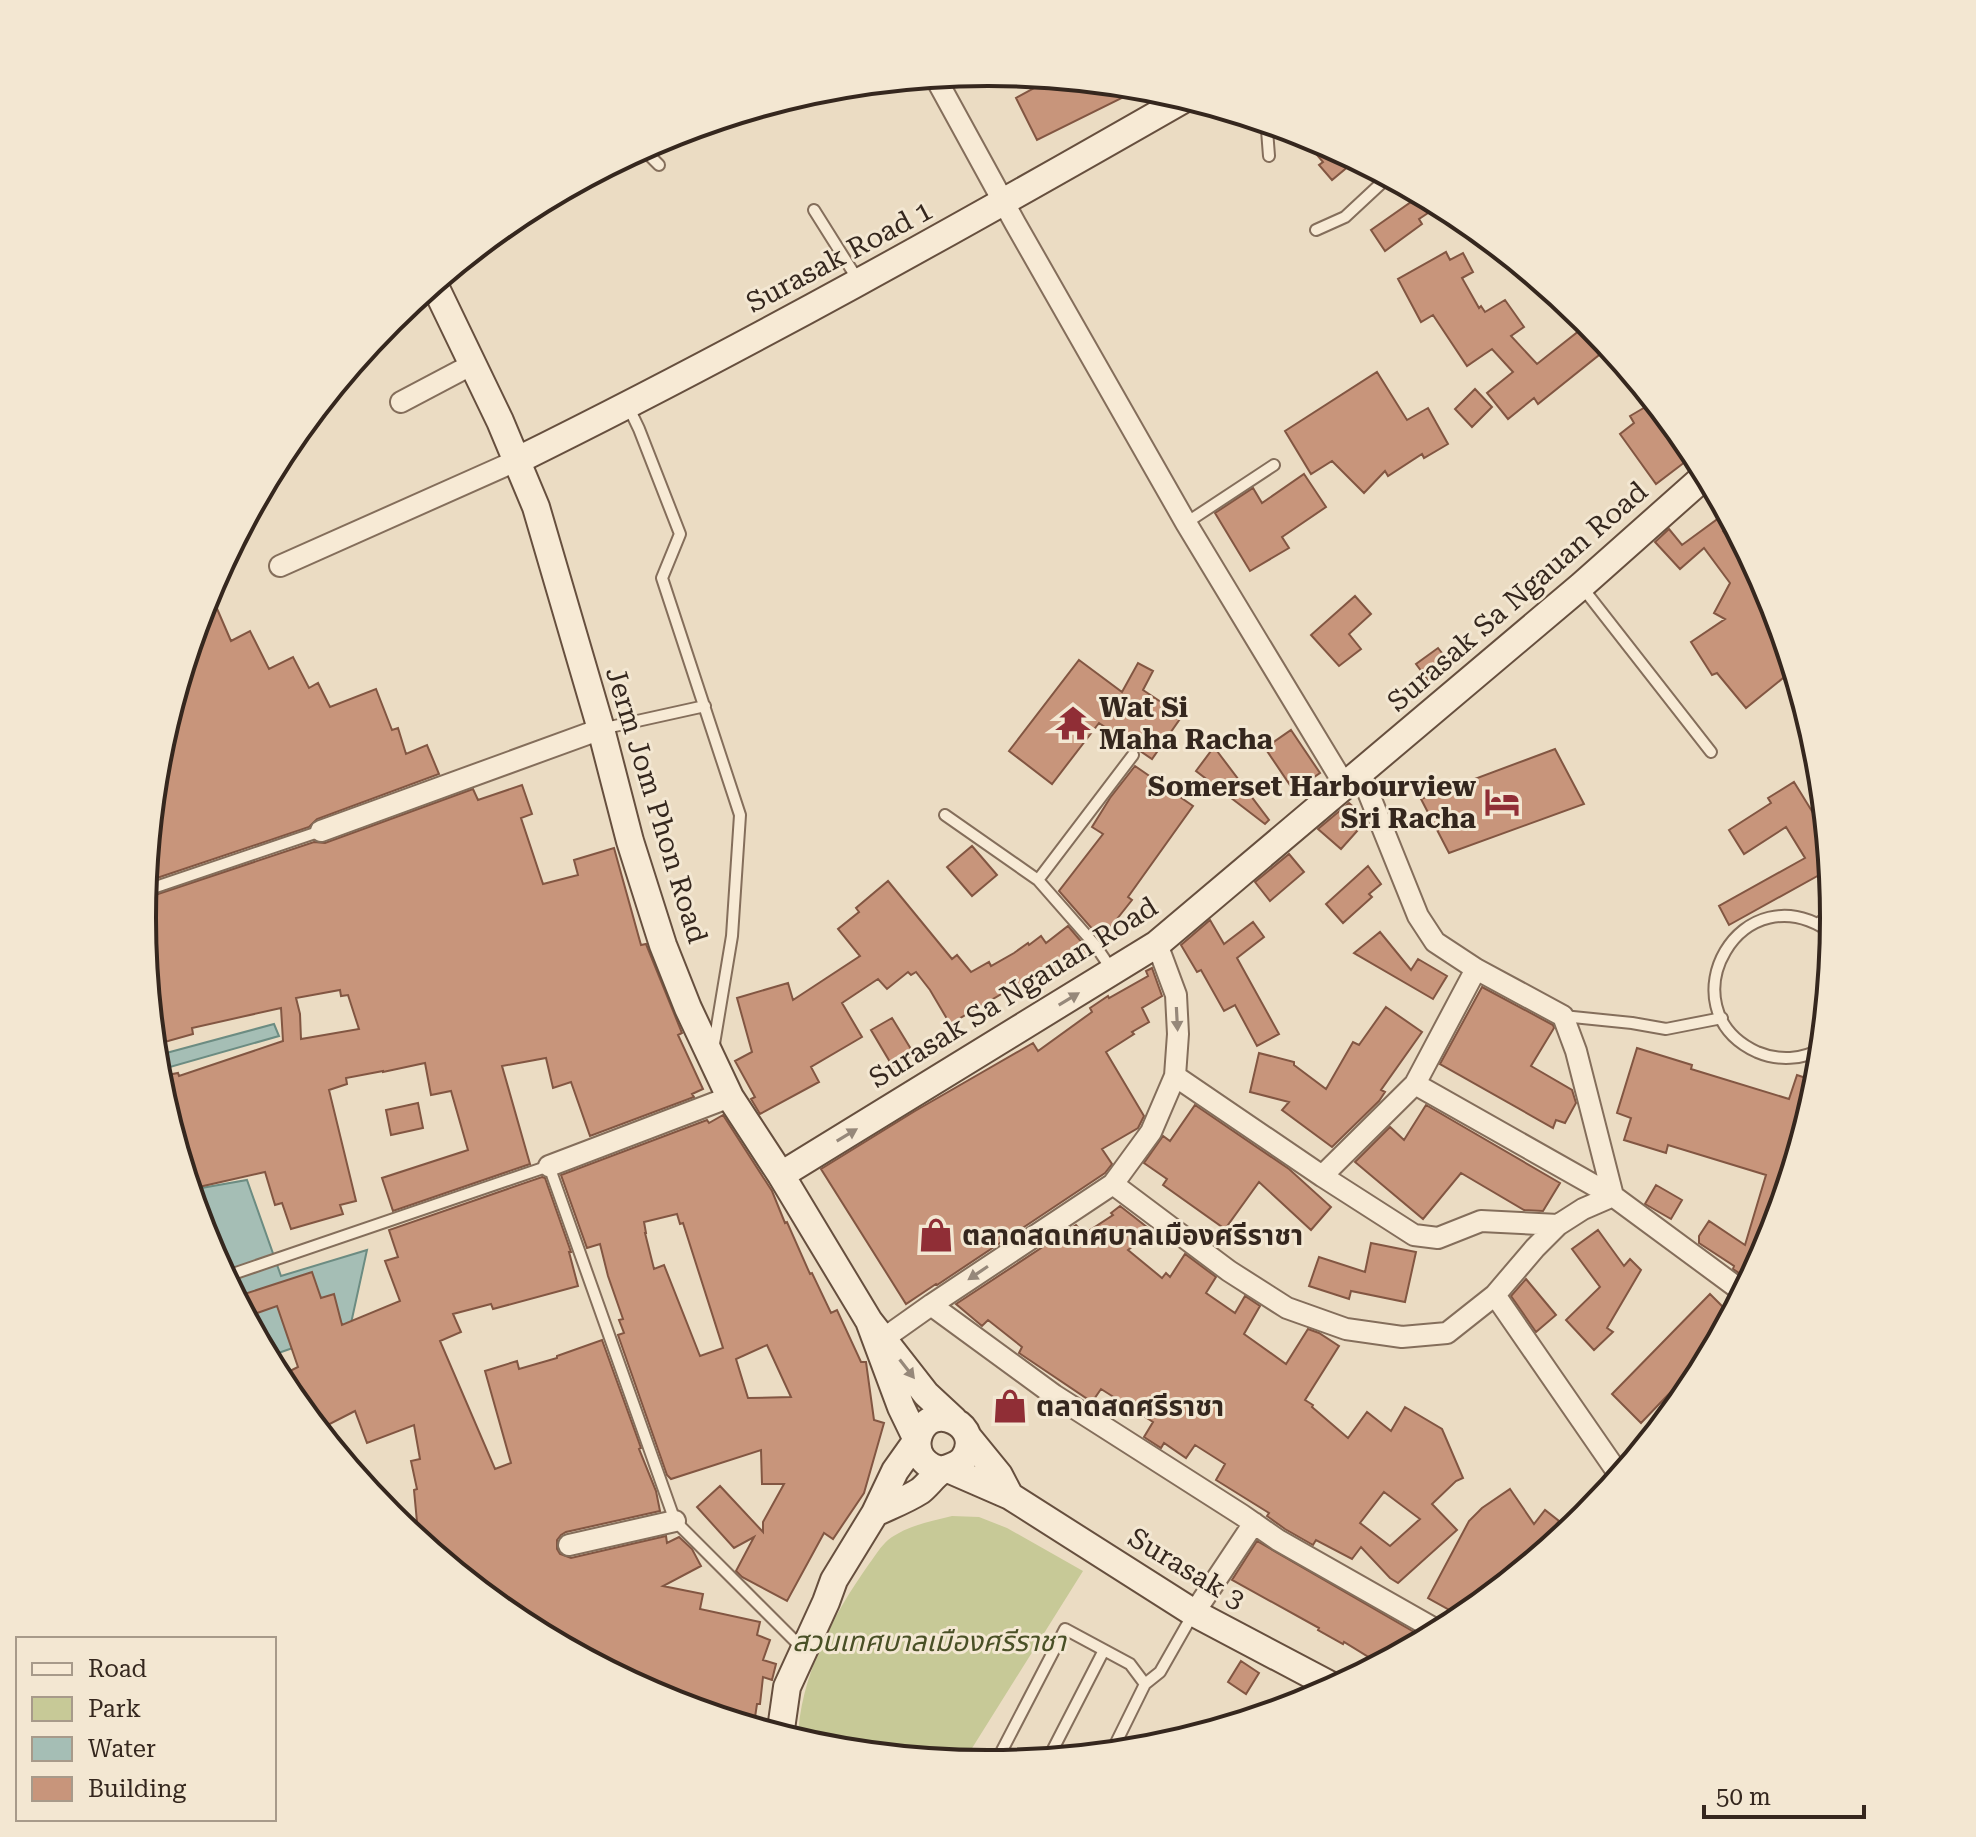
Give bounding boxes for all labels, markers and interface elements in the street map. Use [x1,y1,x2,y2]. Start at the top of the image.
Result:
street label: Surasak Road 1 [741,194,938,319]
street label: Surasak Sa Ngauan Road [1381,474,1654,718]
street label: Jerm Jom Phon Road [599,663,714,947]
place label: Wat Si Maha Racha [1099,691,1274,756]
temple icon: Wat Si Maha Racha [1054,704,1092,742]
place label: Somerset Harbourview Sri Racha [1148,770,1477,835]
hotel icon: Somerset Harbourview Sri Racha [1483,783,1521,821]
street label: Surasak Sa Ngauan Road [863,890,1163,1095]
one-way arrow [1058,993,1080,1007]
one-way arrow [1171,1007,1184,1032]
one-way arrow [836,1128,858,1142]
shop icon: ตลาดสดเทศบาลเมืองศรีราชา [917,1216,955,1254]
place label: ตลาดสดเทศบาลเมืองศรีราชา [962,1219,1303,1252]
one-way arrow [968,1266,989,1281]
one-way arrow [898,1359,914,1379]
shop icon: ตลาดสดศรีราชา [991,1387,1029,1425]
place label: ตลาดสดศรีราชา [1036,1390,1224,1423]
street label: Surasak 3 [1122,1521,1251,1616]
park label: สวนเทศบาลเมืองศรีราชา [792,1625,1067,1658]
legend [16,1637,276,1821]
text: Road [88,1655,147,1683]
text: Park [88,1695,141,1723]
text: Water [88,1735,156,1763]
scale bar [1704,1769,1864,1819]
text: Building [88,1775,186,1803]
text: 50 m [1716,1783,1771,1811]

